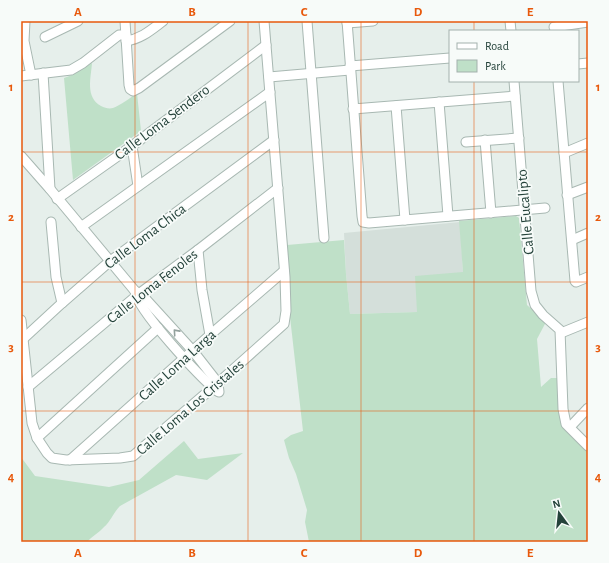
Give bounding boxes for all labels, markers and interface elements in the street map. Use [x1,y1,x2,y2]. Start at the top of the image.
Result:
text: A [74,6,82,19]
text: B [188,6,196,19]
text: C [301,6,308,19]
text: D [414,6,423,19]
text: E [527,6,534,19]
legend [449,30,579,82]
text: Road [485,40,509,52]
text: Park [485,60,506,72]
text: 1 [9,81,13,94]
text: 1 [596,81,600,94]
street label: Calle Loma Sendero [112,82,213,163]
street label: Calle Eucalipto [514,169,537,255]
street label: Calle Loma Chica [102,201,189,272]
text: 2 [8,211,14,224]
text: 2 [595,211,601,224]
street label: Calle Loma Fenoles [104,247,200,326]
street label: Calle Loma Larga [136,327,219,404]
one-way arrow [173,329,180,336]
text: 3 [8,341,14,354]
text: 3 [595,341,601,354]
street label: Calle Loma Los Cristales [134,357,247,458]
text: 4 [8,471,15,484]
text: 4 [595,471,602,484]
north arrow [539,493,579,533]
text: N [551,498,562,510]
text: A [74,547,82,560]
text: B [188,547,196,560]
text: C [301,547,308,560]
text: D [414,547,423,560]
text: E [527,547,534,560]

